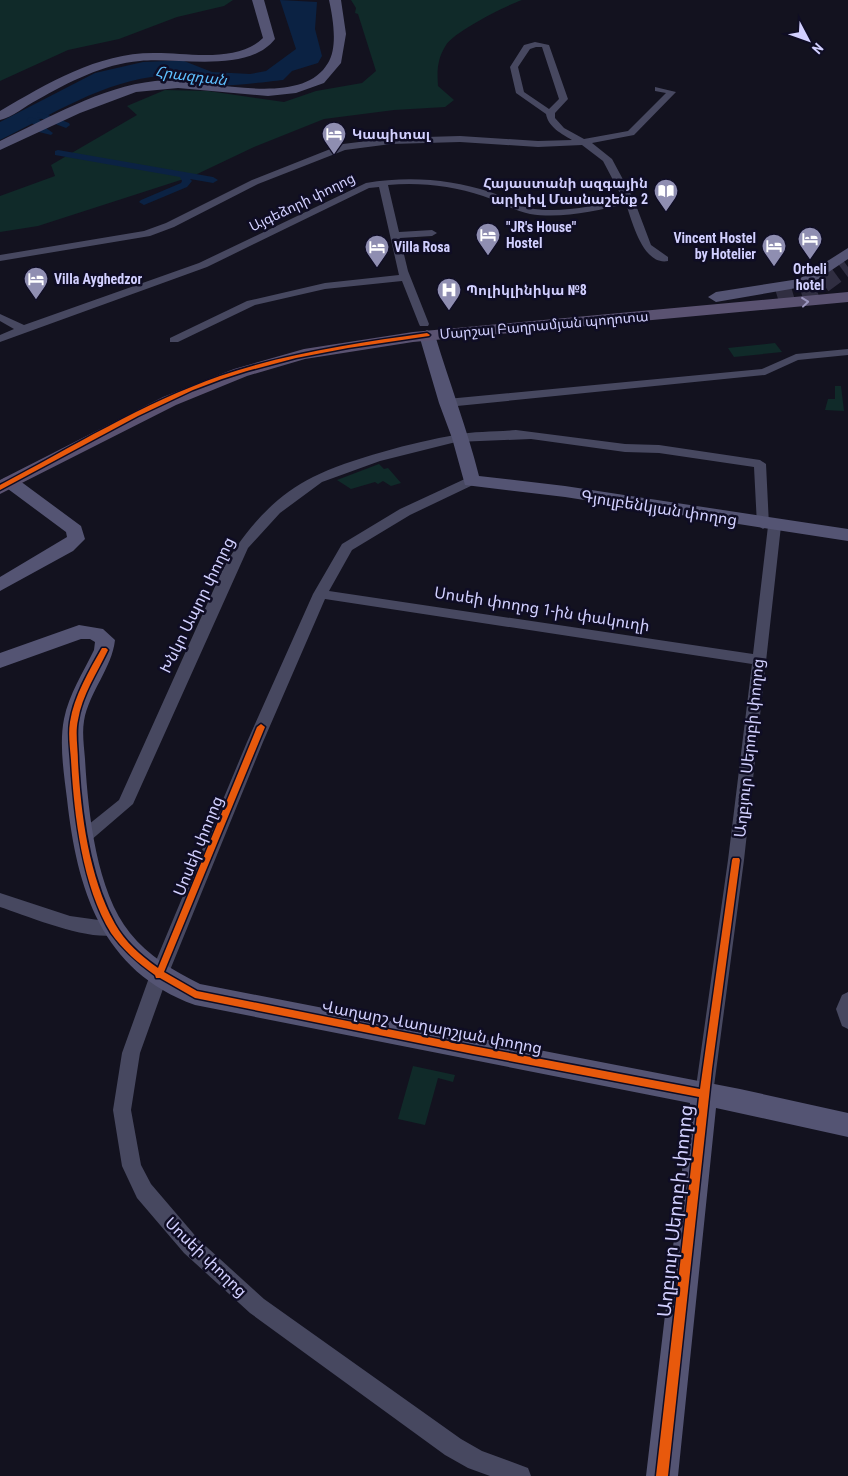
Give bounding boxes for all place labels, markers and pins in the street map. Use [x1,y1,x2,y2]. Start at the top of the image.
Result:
hotel icon: Կապիտալ [321,121,347,155]
place label: Կապիտալ [352,126,432,142]
place label: Հայաստանի ազգային արխիվ Մասնաշենք 2 [483,175,648,207]
library icon: Հայաստանի ազգային արխիվ Մասնաշենք 2 [653,178,679,212]
place label: "JR's House" Hostel [506,219,577,251]
hotel icon: "JR's House" Hostel [475,222,501,256]
hotel icon: Orbeli hotel [797,226,823,260]
place label: Vincent Hostel by Hotelier [674,230,756,262]
hotel icon: Vincent Hostel by Hotelier [761,233,787,267]
hotel icon: Villa Rosa [364,234,390,268]
place label: Villa Rosa [394,239,451,255]
place label: Orbeli hotel [793,261,827,293]
hotel icon: Villa Ayghedzor [23,266,49,300]
place label: Villa Ayghedzor [54,271,142,287]
hospital icon: Պոլիկլինիկա №8 [436,277,462,311]
place label: Պոլիկլինիկա №8 [466,282,587,298]

